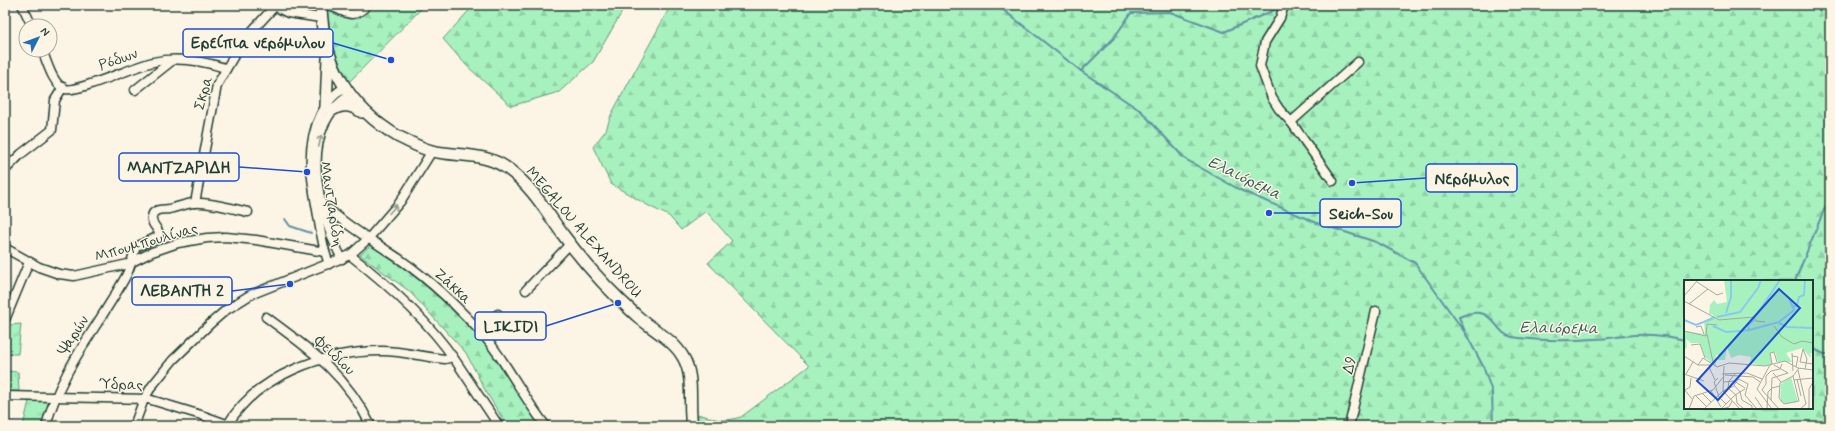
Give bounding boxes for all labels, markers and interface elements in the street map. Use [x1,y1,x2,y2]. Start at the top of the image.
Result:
north arrow [18,18,58,58]
text: N [37,25,52,39]
callout: Ερείπια νερόμυλου [183,29,333,57]
text: Ερείπια νερόμυλου [191,33,326,54]
street label: Ρόδων [96,44,141,76]
street label: Σκρα [190,74,218,112]
one-way arrow [316,134,324,147]
water label: Ελαιόρεμα [1204,152,1284,205]
callout: ΜΑΝΤΖΑΡΙΔΗ [119,153,239,181]
text: ΜΑΝΤΖΑΡΙΔΗ [127,158,231,179]
street label: Μαντζαρίδη [314,160,348,249]
street label: MEGALOU ALEXANDROU [521,163,646,303]
callout: Νερόμυλος [1426,164,1517,192]
text: Νερόμυλος [1435,169,1509,190]
callout: Seich-Sou [1320,199,1401,227]
one-way arrow [389,204,398,215]
text: Seich-Sou [1329,204,1393,225]
street label: Μπουμπουλίνας [92,219,201,267]
street label: Ζάκκα [429,264,476,309]
callout: ΛΕΒΑΝΤΗ 2 [132,277,232,305]
inset map [1684,280,1813,409]
text: ΛΕΒΑΝΤΗ 2 [140,281,224,302]
street label: Ψαρών [53,311,94,360]
callout: LIKIDI [475,312,546,340]
text: LIKIDI [484,317,538,338]
water label: Ελαιόρεμα [1519,317,1599,340]
street label: Φειδίου [309,331,359,380]
street label: Δ9 [1338,354,1362,376]
street label: Ύδρας [99,374,144,396]

